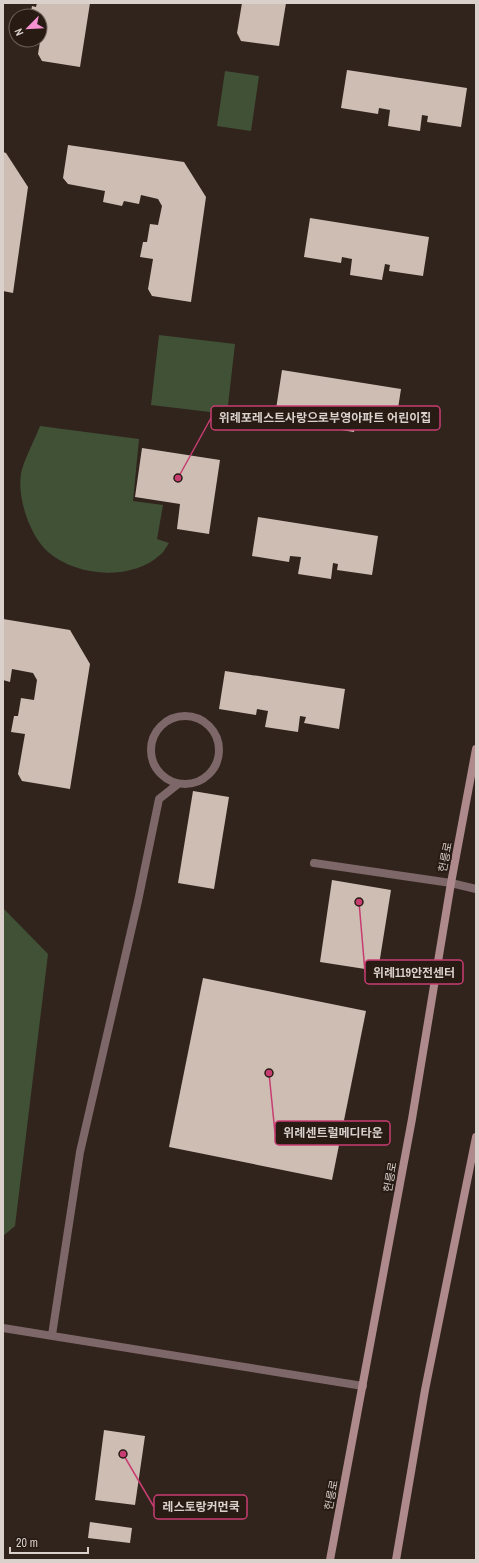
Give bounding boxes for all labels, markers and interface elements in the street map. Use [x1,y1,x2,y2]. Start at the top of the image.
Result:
north arrow [8,8,48,48]
text: N [11,26,27,38]
callout: 위례포레스트사랑으로부영아파트 어린이집 [211,406,440,430]
text: 위례포레스트사랑으로부영아파트 어린이집 [219,410,431,426]
street label: 헌릉로 [435,841,455,873]
callout: 위례119안전센터 [365,960,463,984]
text: 위례119안전센터 [373,965,455,981]
callout: 위례센트럴메디타운 [275,1121,390,1145]
text: 위례센트럴메디타운 [283,1125,383,1141]
street label: 헌릉로 [380,1161,400,1193]
street label: 헌릉로 [321,1479,341,1511]
callout: 레스토랑커먼쿡 [154,1495,247,1519]
text: 레스토랑커먼쿡 [162,1499,240,1515]
scale bar [10,1529,88,1555]
text: 20 m [16,1535,38,1551]

